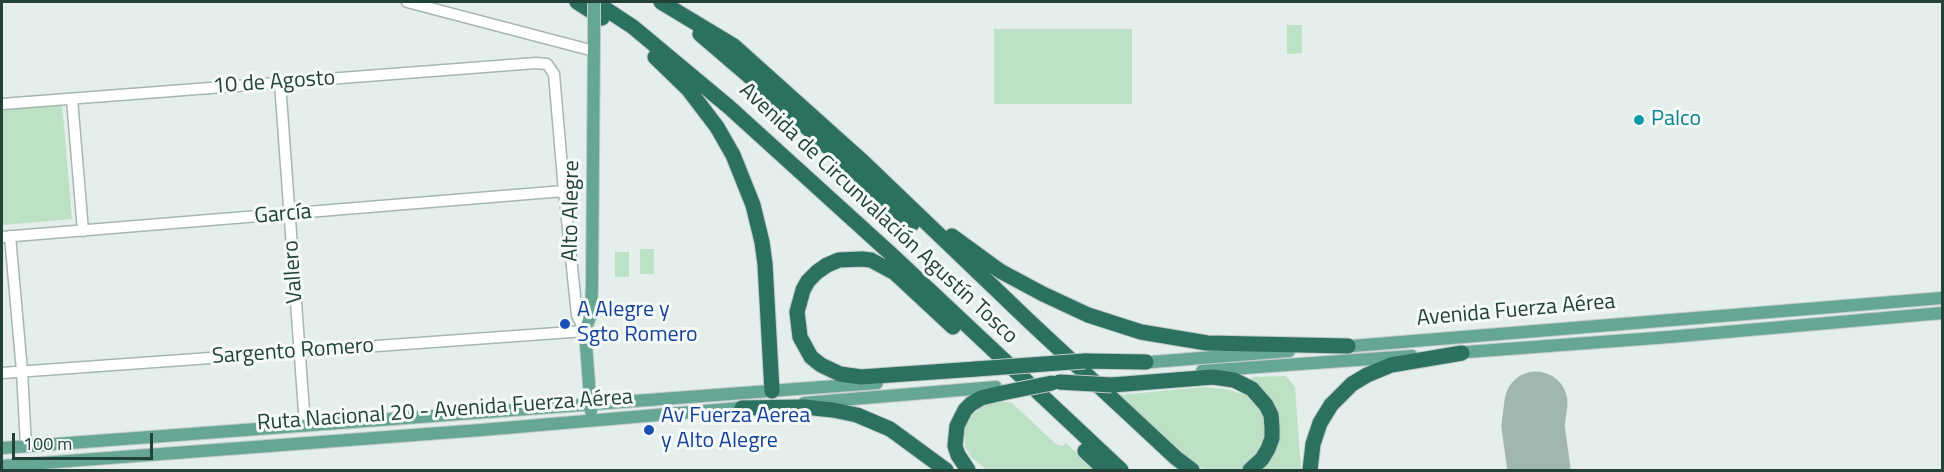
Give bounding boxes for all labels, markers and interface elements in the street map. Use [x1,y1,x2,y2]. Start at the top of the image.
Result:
street label: 10 de Agosto [212,66,336,100]
street label: Avenida de Circunvalación Agustín Tosco [733,78,1023,350]
place label: Palco [1651,107,1701,133]
marker: Palco [1632,113,1646,127]
street label: Alto Alegre [558,160,586,262]
street label: García [253,199,313,231]
street label: Vallero [279,239,309,305]
street label: Avenida Fuerza Aérea [1416,289,1616,333]
place label: A Alegre y Sgto Romero [577,298,698,350]
marker: A Alegre y Sgto Romero [558,317,572,331]
street label: Sargento Romero [211,333,375,371]
street label: Ruta Nacional 20 - Avenida Fuerza Aérea [256,385,634,437]
place label: Av Fuerza Aerea y Alto Alegre [661,404,810,456]
scale bar [15,421,156,459]
marker: Av Fuerza Aerea y Alto Alegre [642,423,656,437]
text: 100 m [23,430,72,457]

